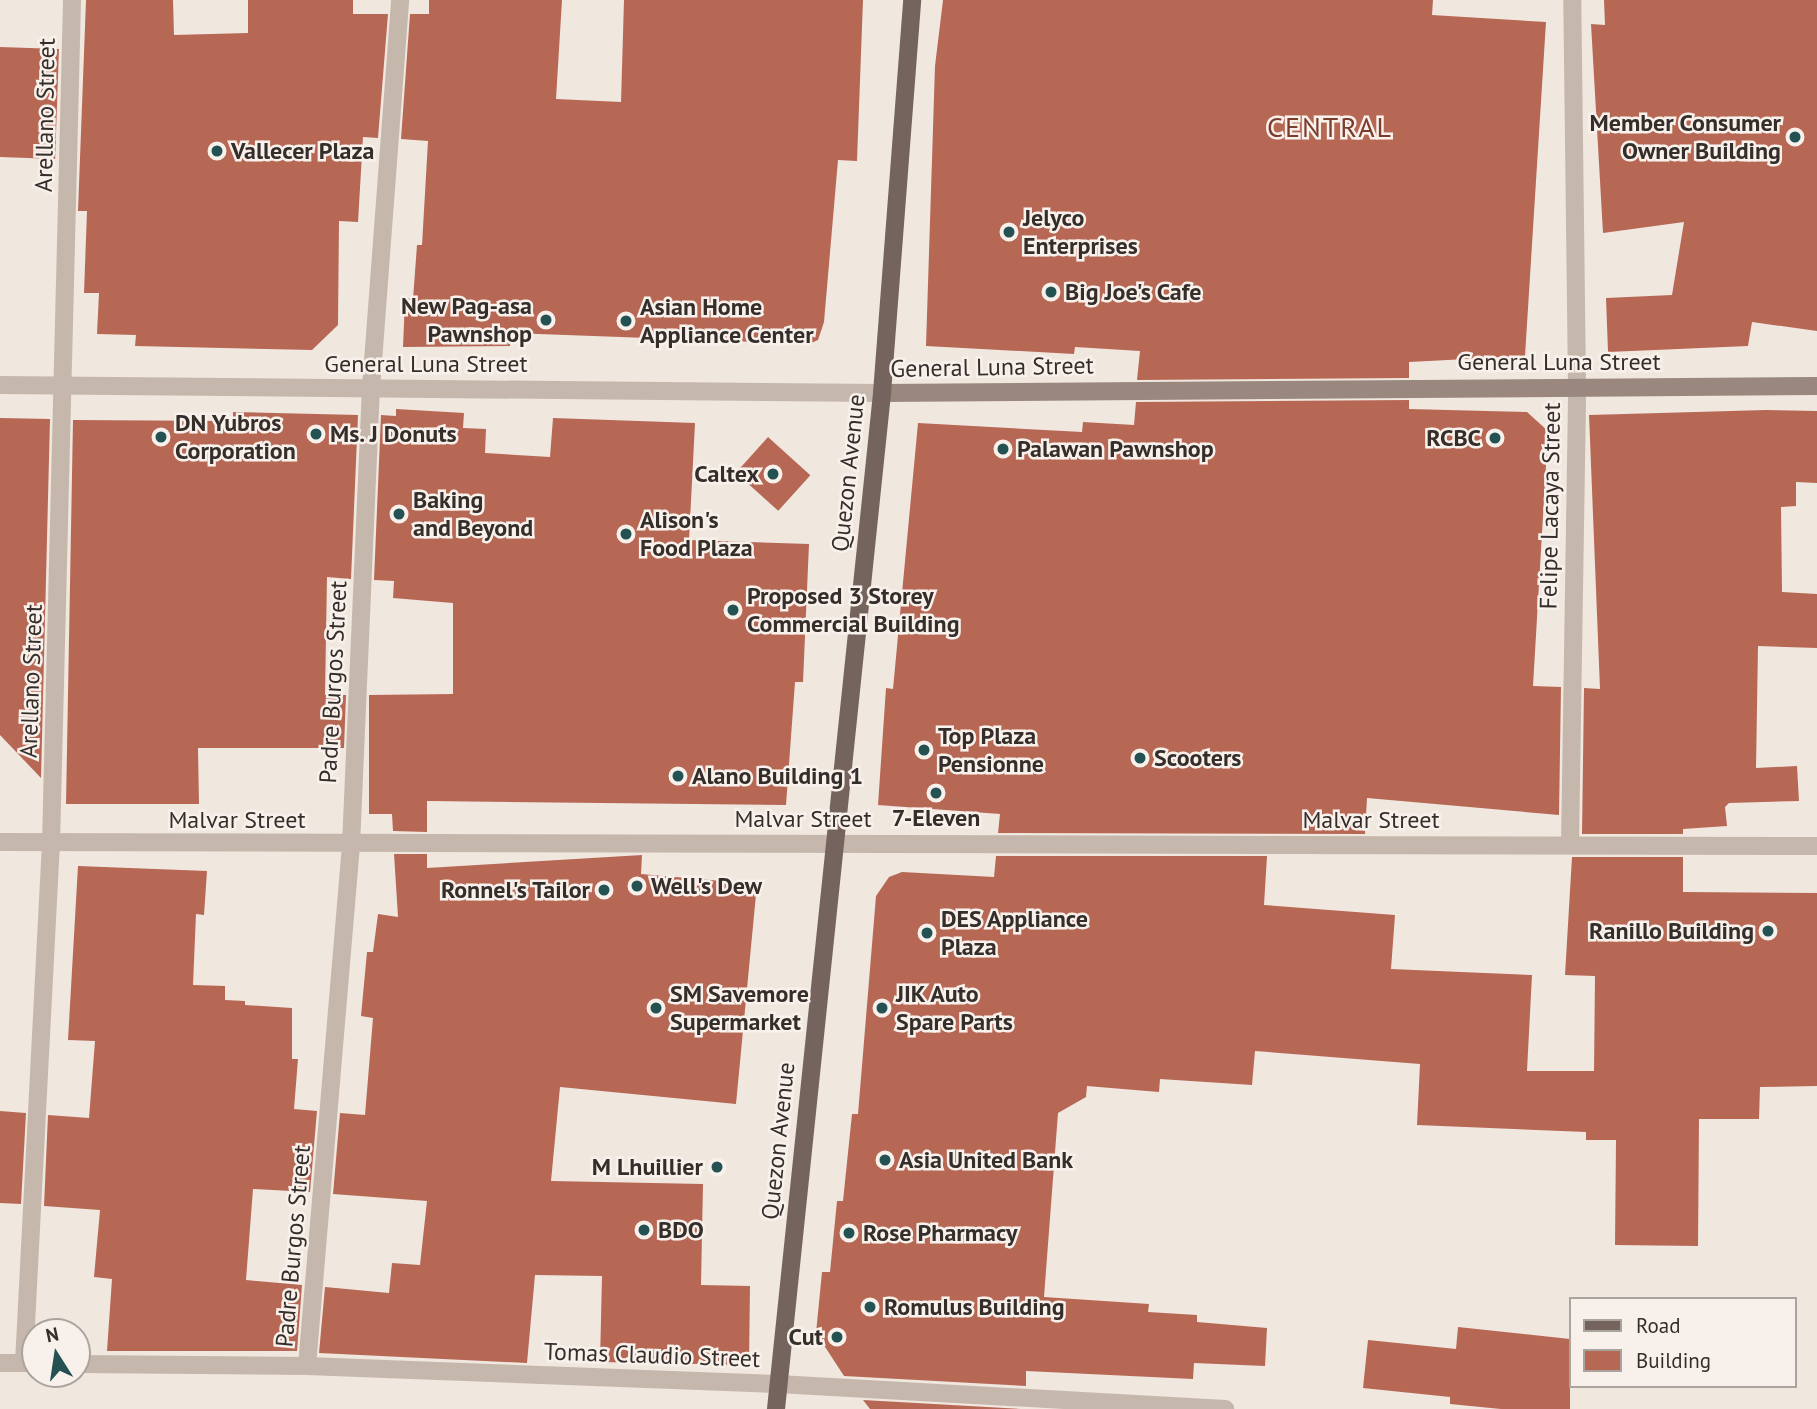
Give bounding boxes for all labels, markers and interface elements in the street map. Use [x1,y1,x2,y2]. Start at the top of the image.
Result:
street label: Arellano Street [29,38,61,192]
place label: Member Consumer Owner Building [1589,109,1781,165]
district label: CENTRAL [1268,110,1392,144]
marker: Member Consumer Owner Building [1787,129,1803,145]
place label: Vallecer Plaza [231,137,374,165]
marker: Vallecer Plaza [209,143,225,159]
place label: Jelyco Enterprises [1023,204,1138,260]
marker: Jelyco Enterprises [1001,224,1017,240]
place label: Big Joe's Cafe [1065,278,1202,306]
marker: Big Joe's Cafe [1043,284,1059,300]
place label: New Pag-asa Pawnshop [400,292,532,348]
place label: Asian Home Appliance Center [640,293,814,349]
marker: New Pag-asa Pawnshop [538,312,554,328]
marker: Asian Home Appliance Center [618,313,634,329]
street label: General Luna Street [1457,348,1661,376]
street label: General Luna Street [324,350,528,378]
street label: General Luna Street [890,351,1094,383]
street label: Quezon Avenue [825,392,871,554]
street label: Felipe Lacaya Street [1534,402,1566,610]
place label: DN Yubros Corporation [175,409,296,465]
place label: Ms. J Donuts [330,420,458,448]
place label: RCBC [1426,424,1481,452]
marker: Ms. J Donuts [308,426,324,442]
marker: DN Yubros Corporation [153,429,169,445]
marker: RCBC [1487,430,1503,446]
place label: Palawan Pawnshop [1017,435,1214,463]
marker: Palawan Pawnshop [995,441,1011,457]
place label: Caltex [694,460,759,488]
marker: Caltex [765,466,781,482]
place label: Baking and Beyond [413,486,533,542]
marker: Baking and Beyond [391,506,407,522]
place label: Alison's Food Plaza [640,506,753,562]
marker: Alison's Food Plaza [618,526,634,542]
street label: Padre Burgos Street [313,580,353,784]
place label: Proposed 3 Storey Commercial Building [747,582,960,638]
marker: Proposed 3 Storey Commercial Building [725,602,741,618]
street label: Arellano Street [14,604,48,758]
place label: Top Plaza Pensionne [938,722,1044,778]
marker: Top Plaza Pensionne [916,742,932,758]
place label: Scooters [1154,744,1241,772]
marker: Scooters [1132,750,1148,766]
place label: Alano Building 1 [692,762,863,790]
marker: Alano Building 1 [670,768,686,784]
marker: 7-Eleven [928,785,944,801]
place label: 7-Eleven [892,804,980,832]
street label: Malvar Street [734,805,872,833]
street label: Malvar Street [168,806,306,834]
street label: Malvar Street [1302,806,1440,834]
place label: Well's Dew [651,872,762,900]
place label: Ronnel's Tailor [440,876,590,904]
marker: Well's Dew [629,878,645,894]
marker: Ronnel's Tailor [596,882,612,898]
place label: DES Appliance Plaza [941,905,1089,961]
place label: Ranillo Building [1589,917,1754,945]
marker: Ranillo Building [1760,923,1776,939]
marker: DES Appliance Plaza [919,925,935,941]
place label: SM Savemore Supermarket [670,980,809,1036]
place label: JIK Auto Spare Parts [896,980,1013,1036]
marker: SM Savemore Supermarket [648,1000,664,1016]
marker: JIK Auto Spare Parts [874,1000,890,1016]
street label: Quezon Avenue [755,1060,801,1222]
street label: Padre Burgos Street [270,1144,316,1348]
place label: Asia United Bank [899,1146,1073,1174]
marker: Asia United Bank [877,1152,893,1168]
place label: M Lhuillier [592,1153,703,1181]
marker: M Lhuillier [709,1159,725,1175]
place label: BDO [658,1216,704,1244]
place label: Rose Pharmacy [863,1219,1017,1247]
marker: BDO [636,1222,652,1238]
marker: Rose Pharmacy [841,1225,857,1241]
place label: Romulus Building [884,1293,1065,1321]
legend [1568,1297,1796,1388]
marker: Romulus Building [862,1299,878,1315]
text: Road [1636,1312,1680,1339]
north arrow [21,1318,91,1388]
text: N [43,1321,61,1347]
place label: Cut [789,1323,823,1351]
marker: Cut [829,1329,845,1345]
street label: Tomas Claudio Street [543,1337,761,1373]
text: Building [1636,1347,1711,1374]

